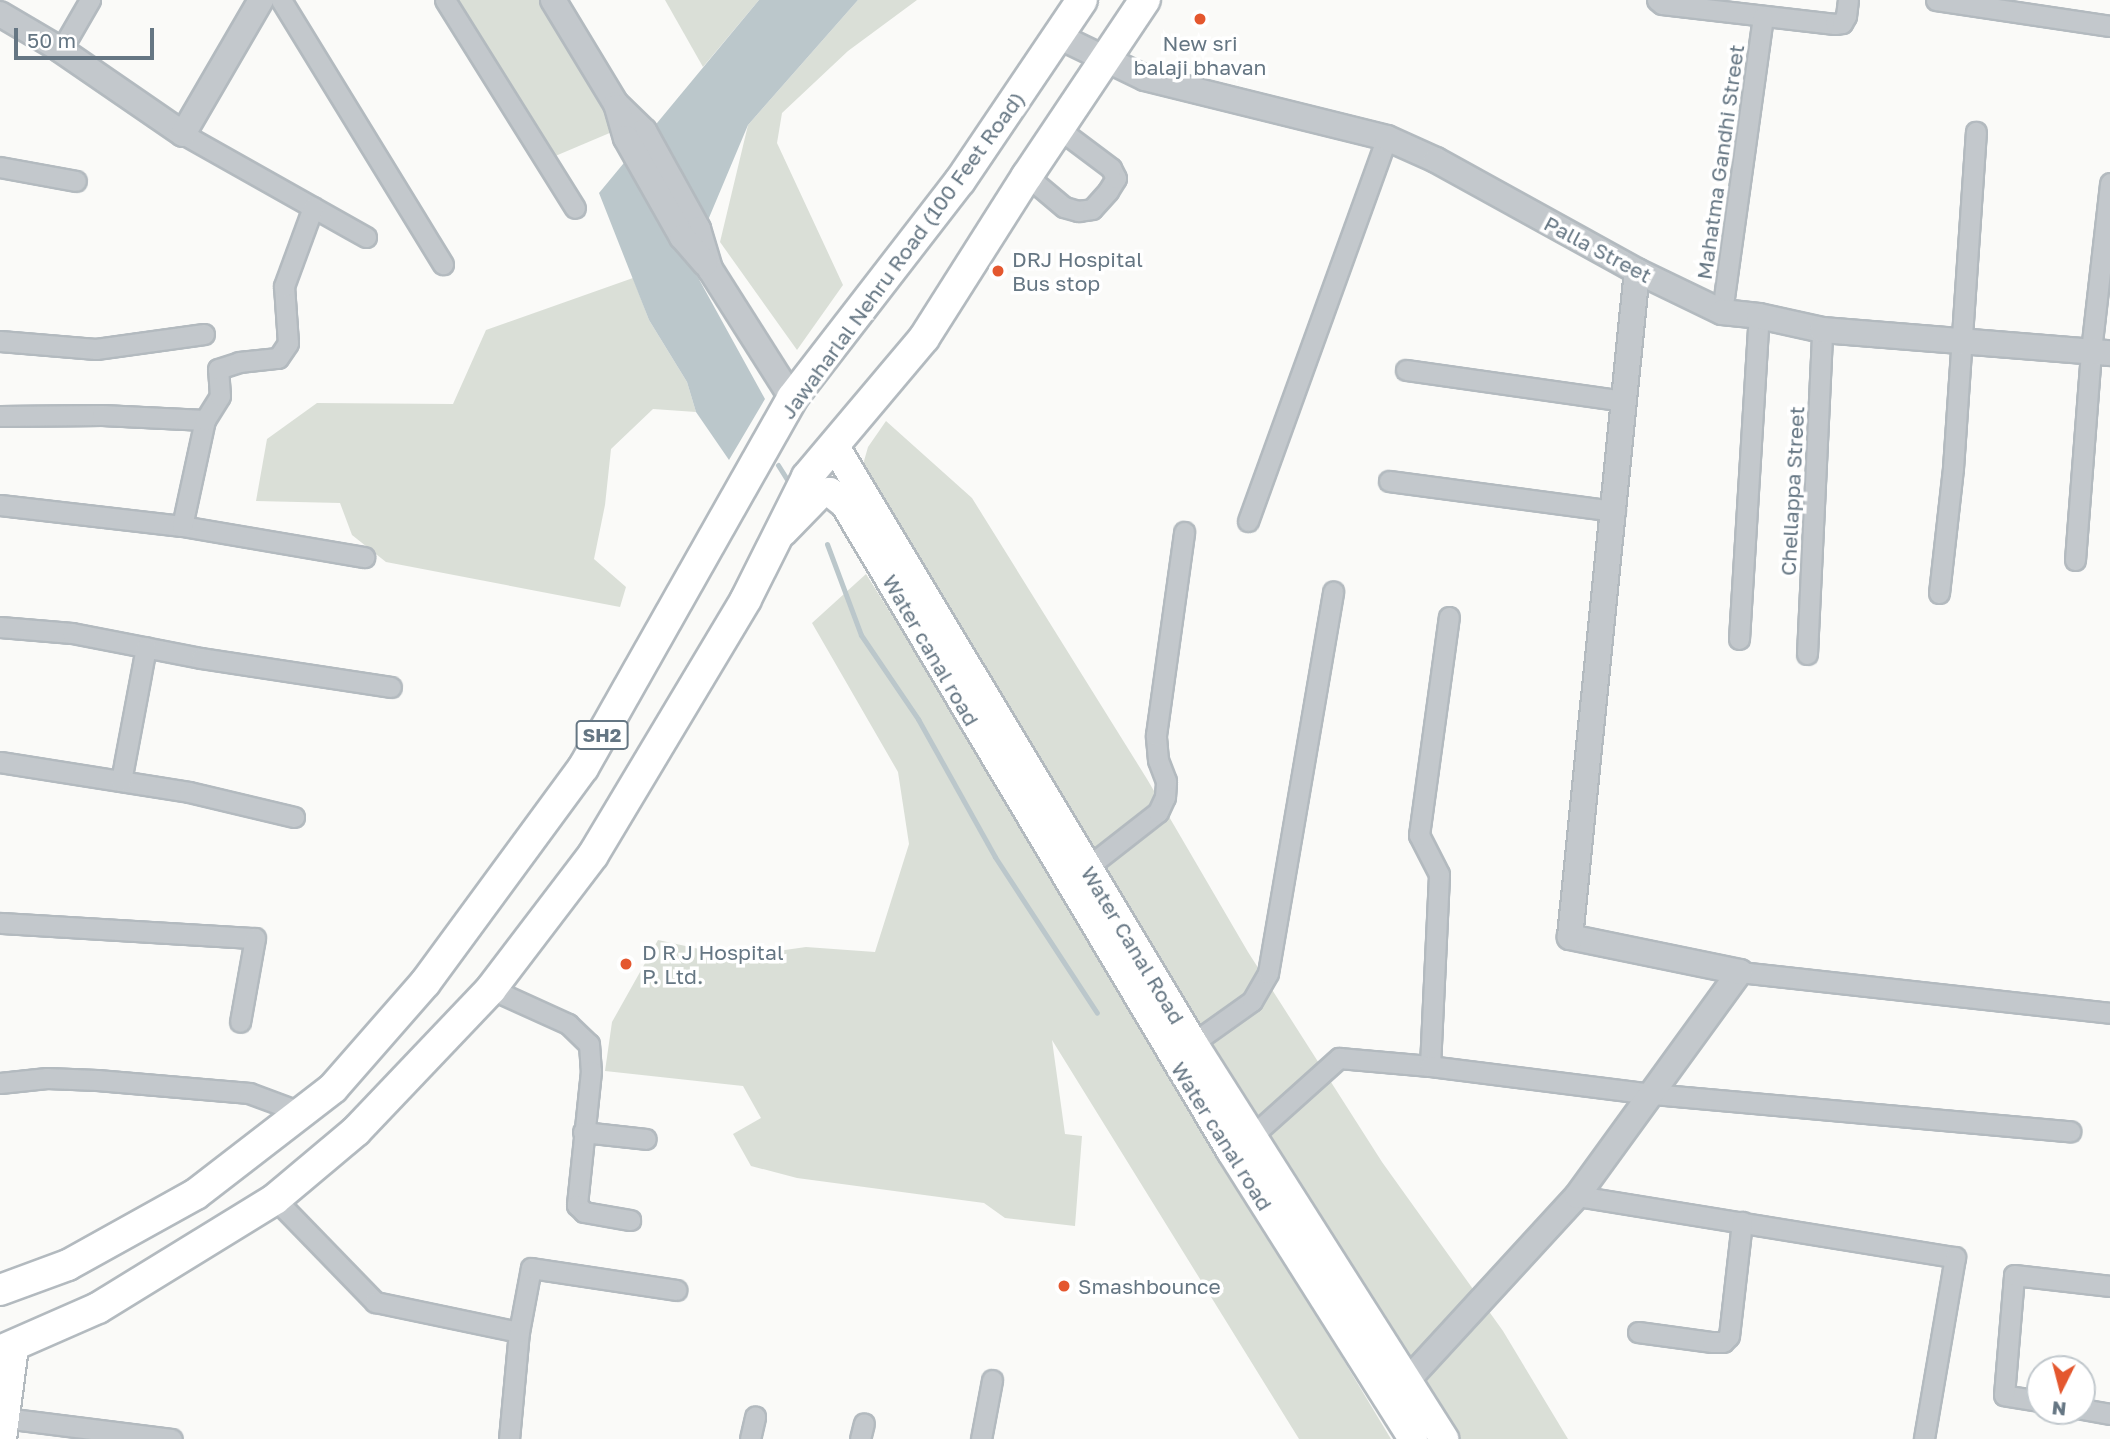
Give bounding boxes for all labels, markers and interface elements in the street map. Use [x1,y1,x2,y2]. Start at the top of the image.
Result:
marker: New sri balaji bhavan [1192,11,1208,27]
scale bar [18,14,158,58]
text: 50 m [27,27,76,53]
place label: New sri balaji bhavan [1133,30,1267,80]
street label: Mahatma Gandhi Street [1691,43,1749,281]
street label: Jawaharlal Nehru Road (100 Feet Road) [775,86,1029,424]
street label: Palla Street [1540,210,1656,288]
place label: DRJ Hospital Bus stop [1012,246,1143,296]
marker: DRJ Hospital Bus stop [990,263,1006,279]
street label: Chellappa Street [1775,406,1809,576]
street label: Water canal road [877,570,985,730]
road number: SH2 [574,720,630,750]
street label: Water Canal Road [1076,862,1190,1028]
place label: D R J Hospital P. Ltd. [642,939,784,989]
marker: D R J Hospital P. Ltd. [616,954,636,974]
street label: Water canal road [1166,1057,1278,1215]
place label: Smashbounce [1078,1273,1221,1299]
marker: Smashbounce [1056,1278,1072,1294]
north arrow [2026,1355,2096,1425]
text: N [2051,1397,2067,1422]

